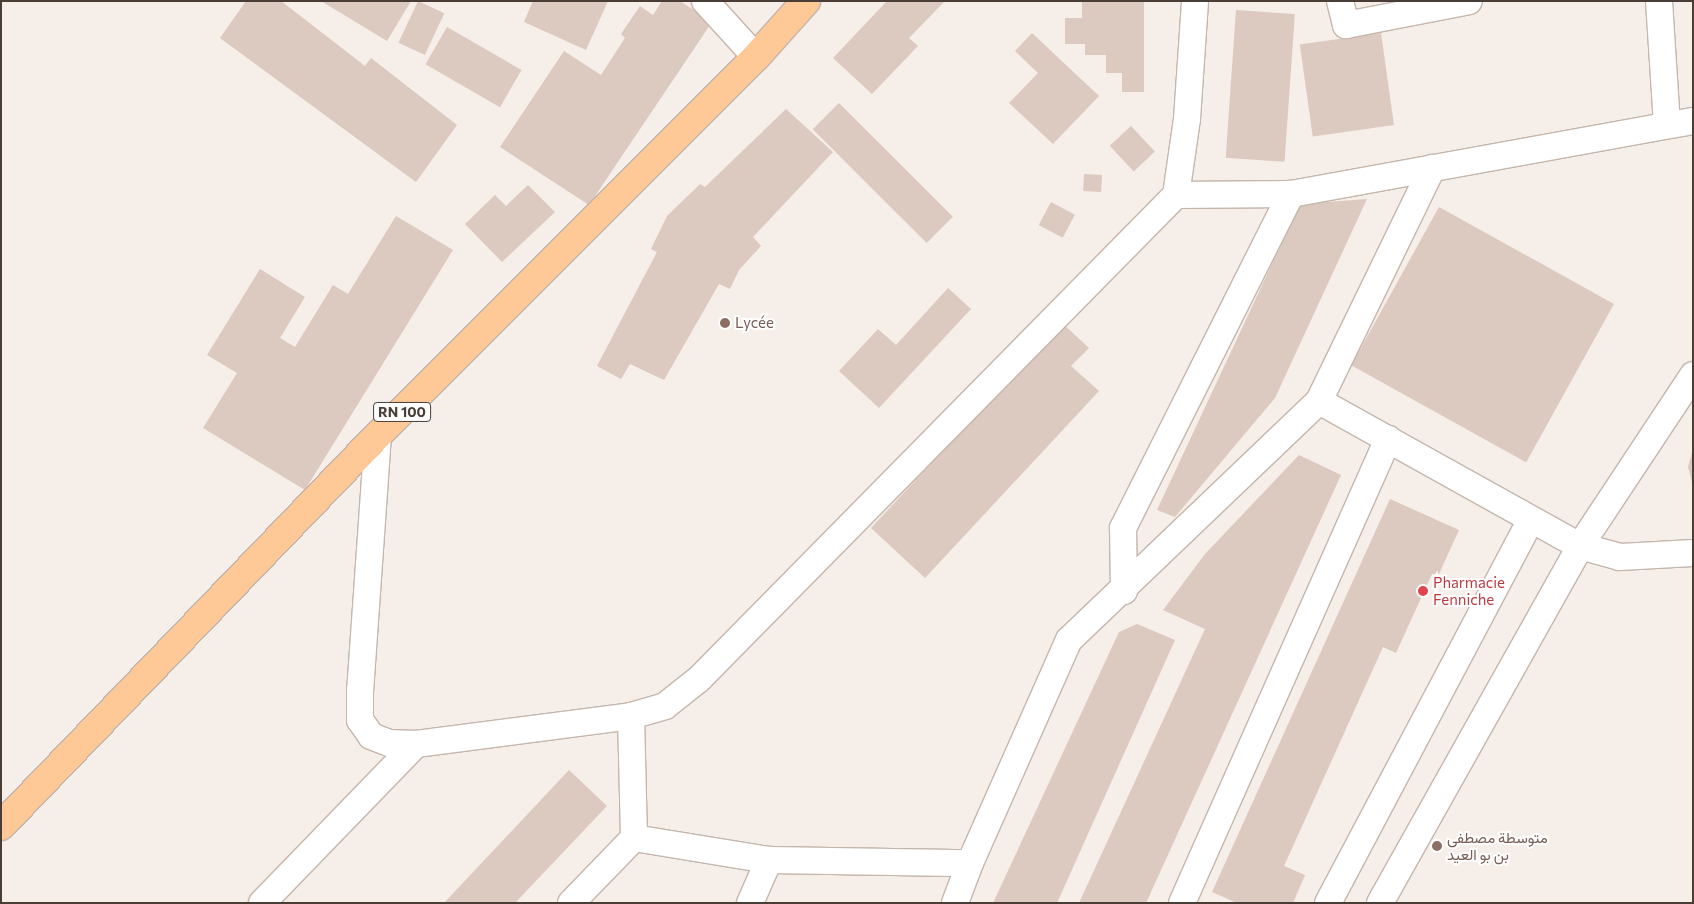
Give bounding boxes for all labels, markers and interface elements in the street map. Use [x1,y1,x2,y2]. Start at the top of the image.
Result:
place label: Lycée [735,314,774,332]
marker: Lycée [719,317,731,329]
road number: RN 100 [372,401,432,424]
place label: Pharmacie Fenniche [1433,573,1505,608]
marker: Pharmacie Fenniche [1417,585,1429,597]
place label: متوسطة مصطفى بن بو العيد [1447,828,1548,863]
marker: متوسطة مصطفى بن بو العيد [1431,840,1443,852]

